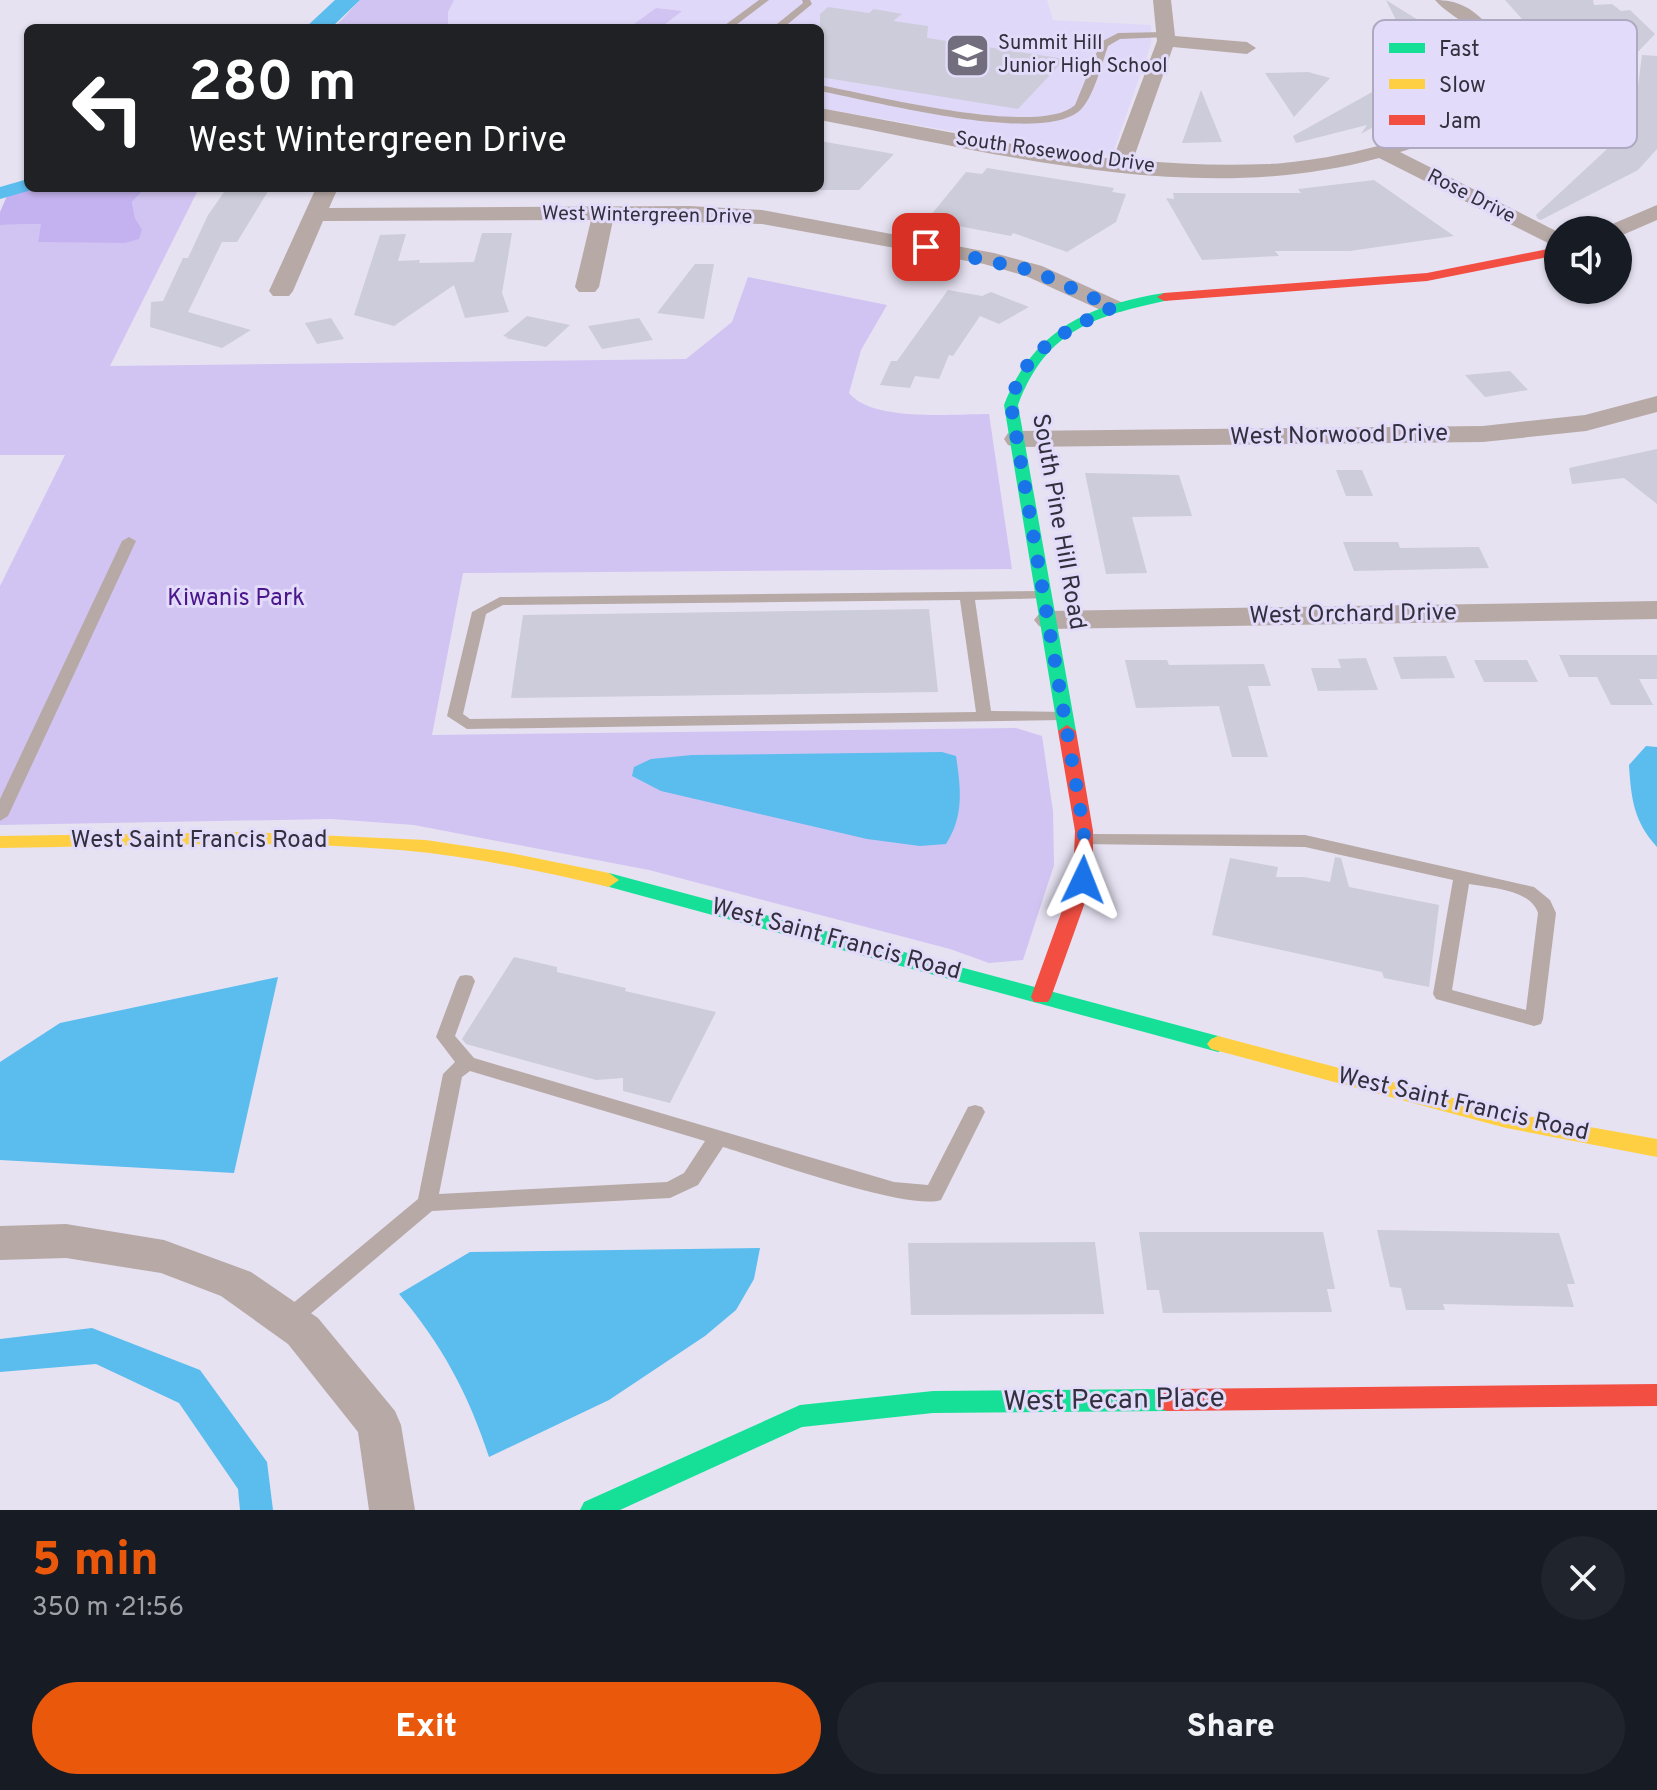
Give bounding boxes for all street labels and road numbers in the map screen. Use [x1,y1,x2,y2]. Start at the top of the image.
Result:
street label: South Rosewood Drive [954,126,1156,180]
street label: Rose Drive [1422,164,1520,230]
street label: West Wintergreen Drive [542,201,752,231]
street label: South Pine Hill Road [1024,412,1092,632]
street label: West Norwood Drive [1230,419,1448,453]
street label: West Orchard Drive [1249,598,1457,632]
street label: West Saint Francis Road [71,826,327,856]
street label: West Saint Francis Road [708,892,964,988]
street label: West Saint Francis Road [1334,1061,1592,1149]
street label: West Pecan Place [1003,1381,1225,1421]

